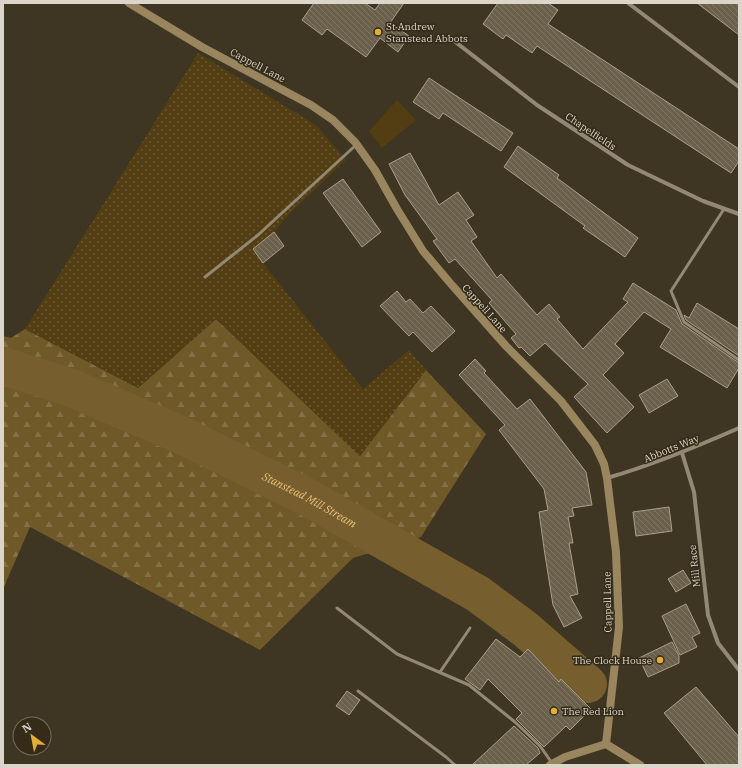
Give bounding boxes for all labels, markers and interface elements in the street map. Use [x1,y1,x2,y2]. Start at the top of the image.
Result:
place label: St Andrew Stanstead Abbots [386,20,468,45]
marker: St Andrew Stanstead Abbots [373,27,383,37]
street label: Cappell Lane [228,45,288,86]
street label: Chapelfields [563,110,619,153]
street label: Cappell Lane [459,281,510,335]
street label: Abbotts Way [642,431,701,465]
water label: Stanstead Mill Stream [259,469,360,531]
street label: Mill Race [686,544,703,588]
street label: Cappell Lane [600,571,615,633]
place label: The Clock House [573,654,652,667]
marker: The Clock House [655,655,665,665]
place label: The Red Lion [562,705,625,718]
marker: The Red Lion [549,706,559,716]
north arrow [12,716,52,756]
text: N [19,719,34,736]

